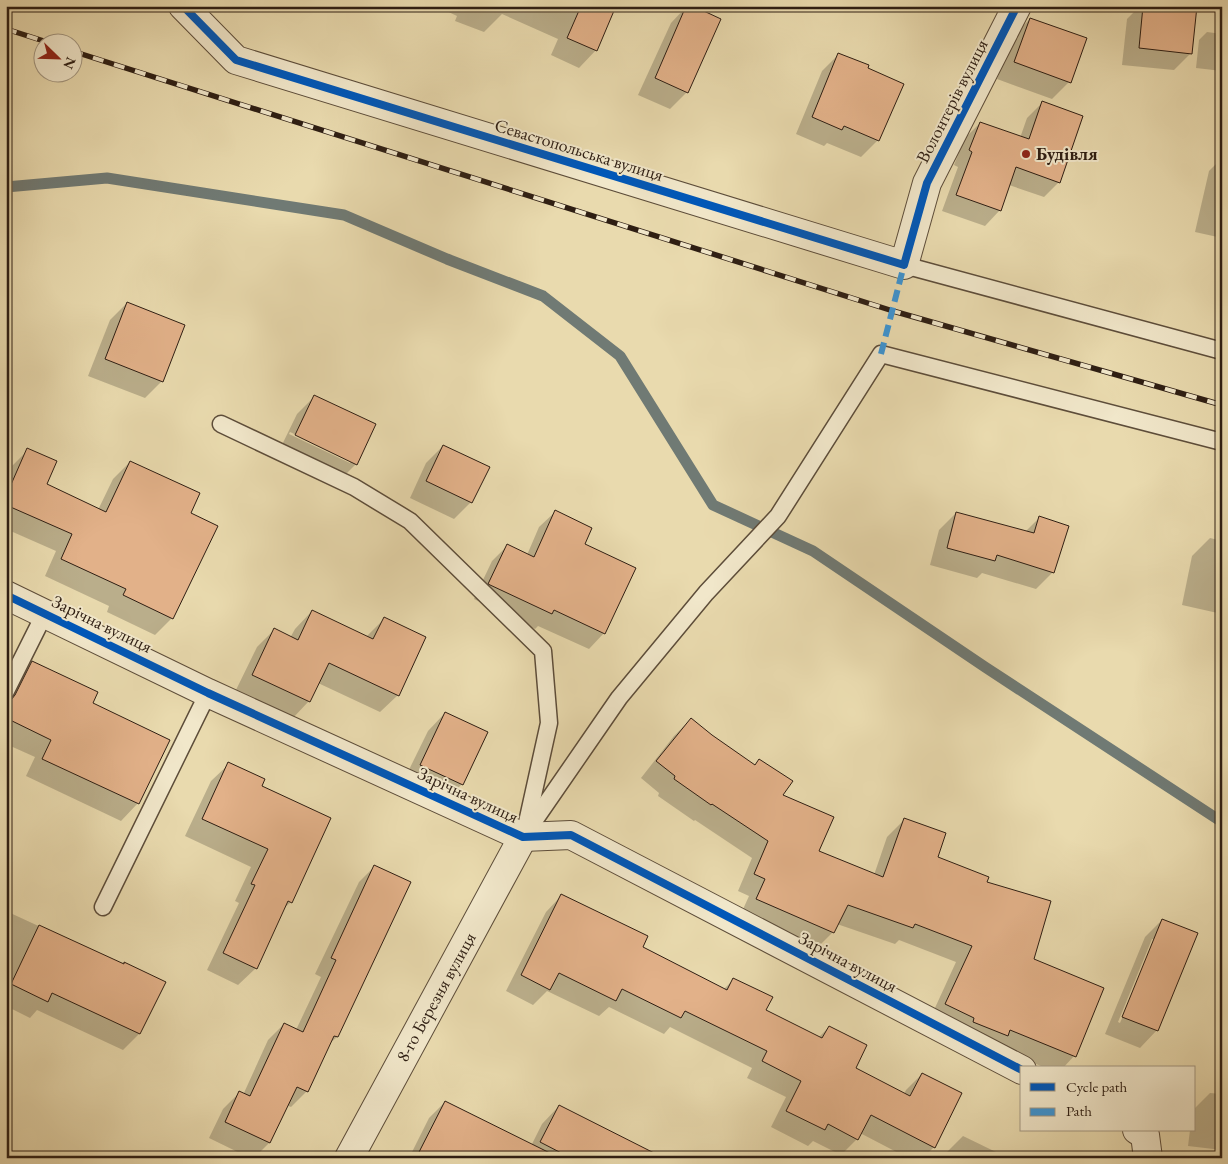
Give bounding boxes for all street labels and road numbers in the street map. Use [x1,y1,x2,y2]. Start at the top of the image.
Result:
street label: Волонтерів вулиця [911,35,993,166]
street label: Севастопольська вулиця [492,113,666,186]
street label: Зарічна вулиця [48,589,156,658]
street label: Зарічна вулиця [414,761,522,828]
street label: Зарічна вулиця [795,926,902,997]
street label: 8-го Березня вулиця [390,928,481,1066]

